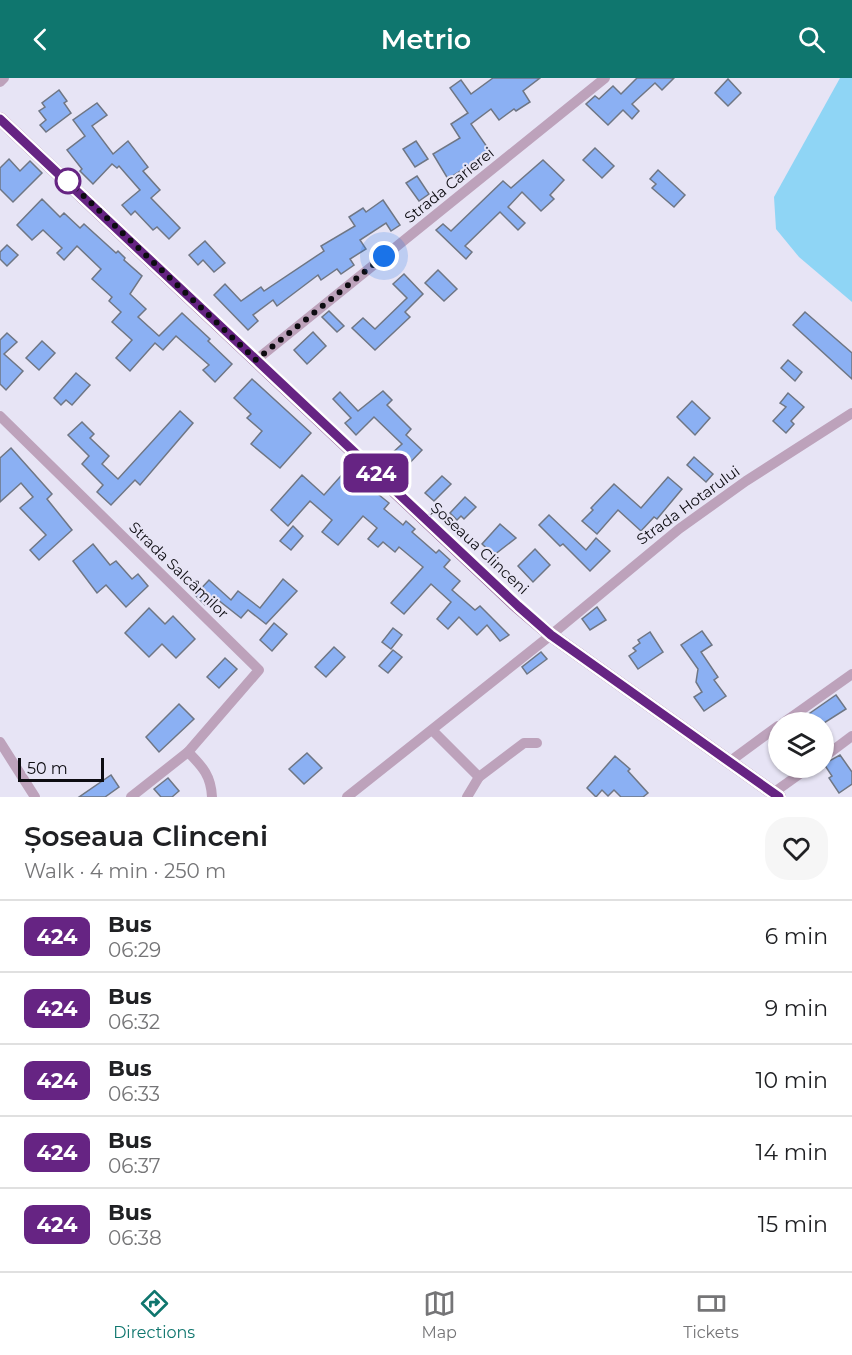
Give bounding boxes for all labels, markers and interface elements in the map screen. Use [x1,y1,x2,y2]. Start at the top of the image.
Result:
icon: back [24,23,57,56]
text: Metrio [381,23,471,56]
icon: search [795,23,828,56]
street label: Strada Carierei [400,143,498,227]
unlabelled marker [55,168,81,194]
your location [369,241,399,271]
line badge: 424 [342,454,410,492]
text: 424 [355,461,397,486]
street label: Strada Hotarului [633,461,743,549]
street label: Șoseaua Clinceni [426,498,533,599]
street label: Strada Salcâmilor [125,518,233,622]
map controls [768,712,834,778]
button: layers [768,712,834,778]
scale bar [18,755,104,782]
text: 50 m [27,759,68,778]
button: heart [765,817,828,880]
text: Șoseaua Clinceni [24,819,268,853]
text: Walk · 4 min · 250 m [24,859,226,883]
text: Bus [108,911,152,938]
text: 6 min [765,923,828,950]
text: 424 [36,924,78,949]
text: 06:29 [108,938,161,962]
text: Bus [108,983,152,1010]
text: 9 min [765,995,828,1022]
text: 424 [36,996,78,1021]
text: 06:32 [108,1010,160,1034]
text: Bus [108,1055,152,1082]
text: 10 min [756,1067,828,1094]
text: 424 [36,1068,78,1093]
text: 06:33 [108,1082,160,1106]
text: Bus [108,1127,152,1154]
text: 14 min [756,1139,828,1166]
text: 424 [36,1140,78,1165]
text: 06:37 [108,1154,160,1178]
text: Bus [108,1199,152,1226]
text: 15 min [758,1211,828,1238]
text: 424 [36,1212,78,1237]
text: 06:38 [108,1226,162,1250]
tab: Directions [113,1287,195,1342]
tab: Map [421,1287,457,1342]
tab: Tickets [683,1287,739,1342]

